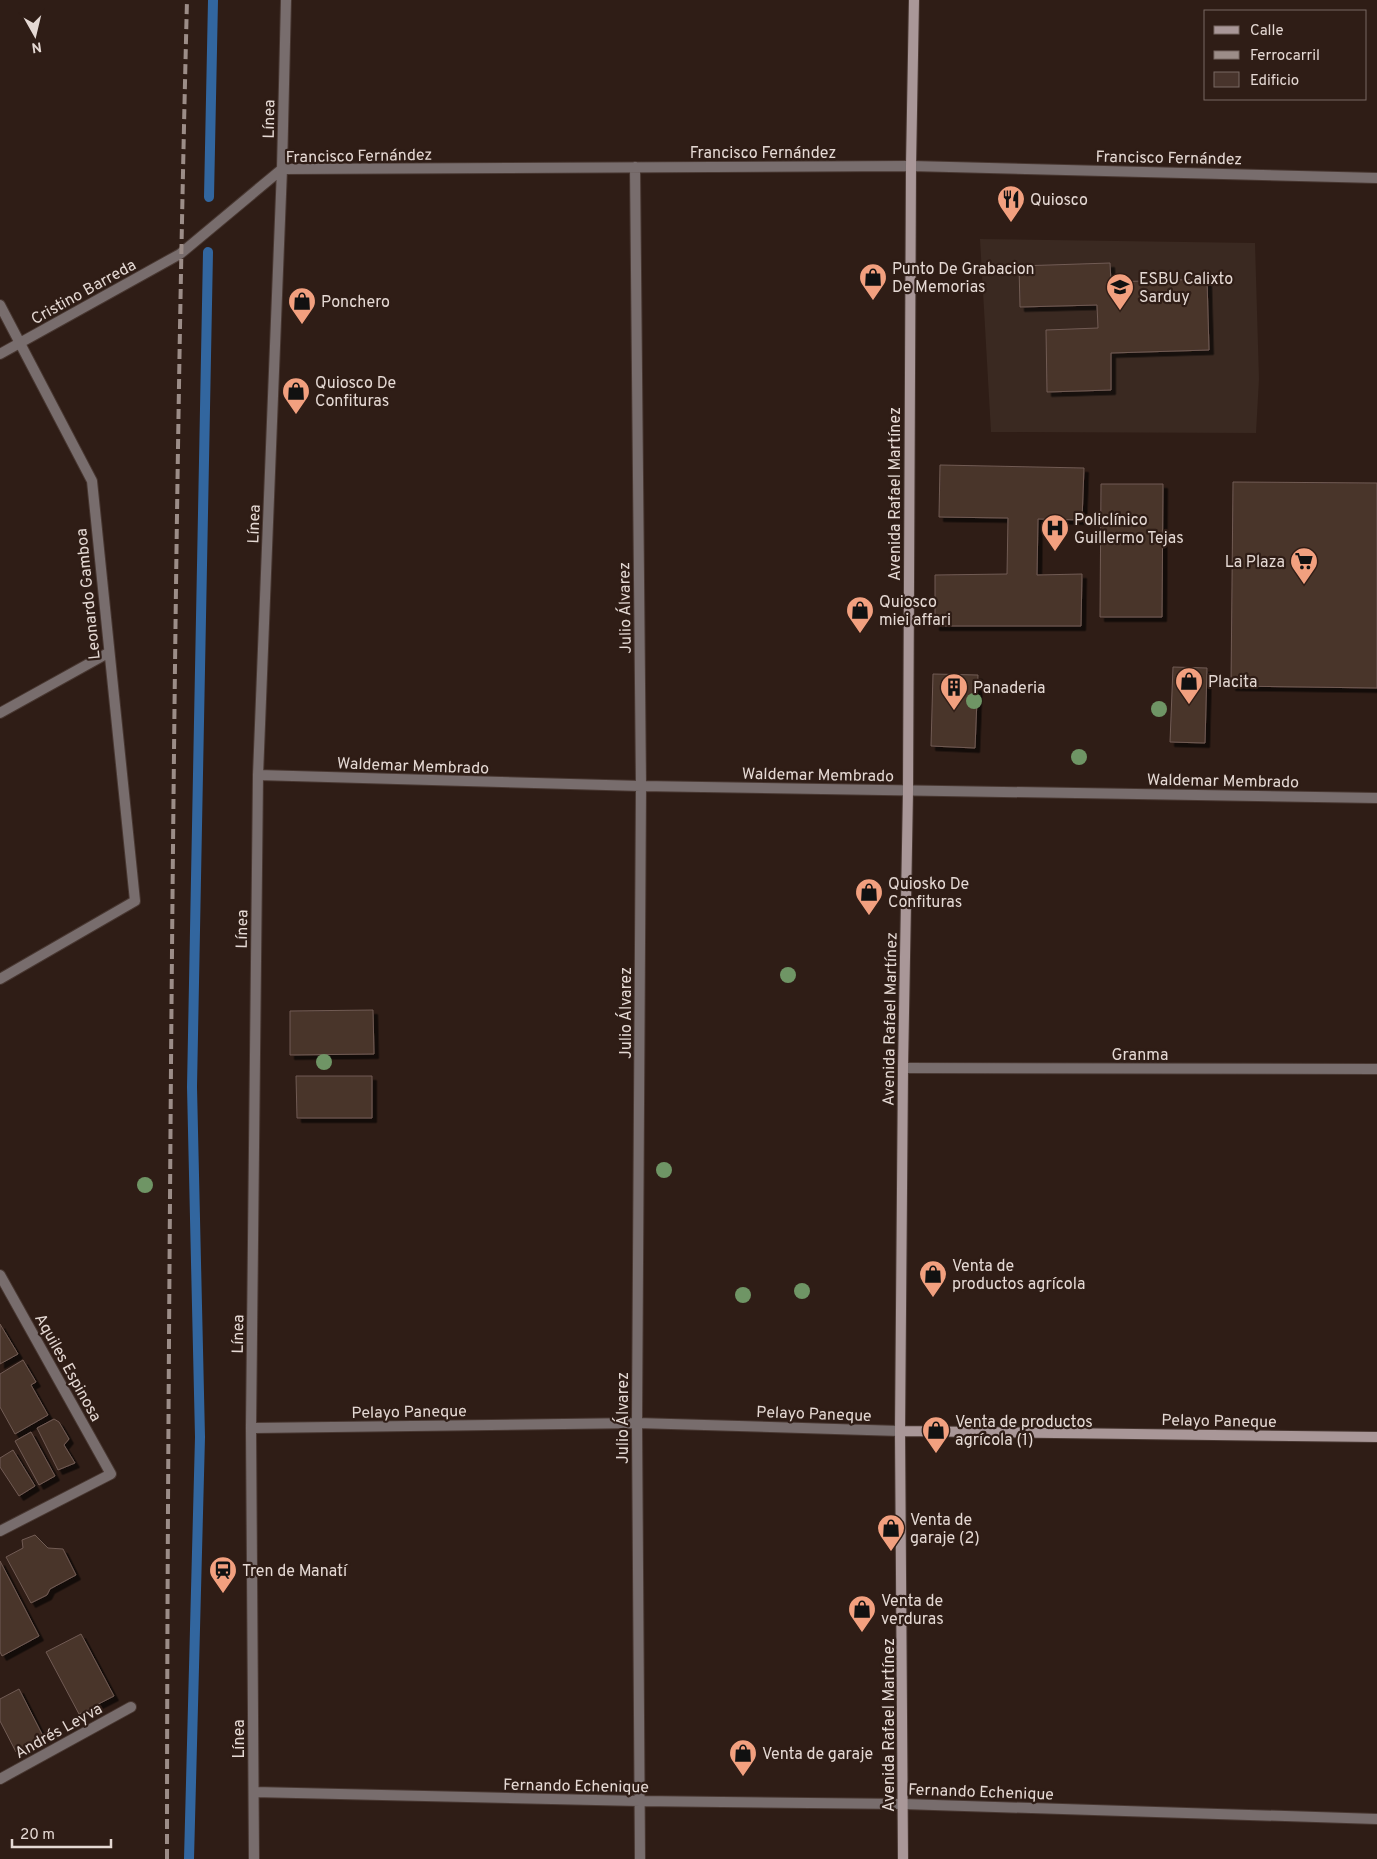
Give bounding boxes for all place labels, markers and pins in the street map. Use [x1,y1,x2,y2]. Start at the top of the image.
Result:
restaurant icon: Quiosco [996,184,1026,223]
place label: Quiosco [1030,191,1088,211]
place label: Punto De Grabacion De Memorias [892,260,1035,298]
shop icon: Punto De Grabacion De Memorias [858,262,888,301]
place label: ESBU Calixto Sarduy [1139,270,1233,308]
school or university icon: ESBU Calixto Sarduy [1105,272,1135,311]
shop icon: Ponchero [287,286,317,325]
place label: Ponchero [321,293,390,313]
place label: Quiosco De Confituras [315,374,396,412]
shop icon: Quiosco De Confituras [281,376,311,415]
place label: Policlínico Guillermo Tejas [1074,511,1184,549]
hospital icon: Policlínico Guillermo Tejas [1040,513,1070,552]
supermarket icon: La Plaza [1289,546,1319,585]
place label: La Plaza [1225,553,1285,573]
place label: Quiosco miei affari [879,593,951,631]
shop icon: Quiosco miei affari [845,595,875,634]
shop icon: Placita [1174,666,1204,705]
building icon: Panaderia [939,672,969,711]
place label: Placita [1208,673,1257,693]
place label: Panaderia [973,679,1046,699]
place label: Quiosko De Confituras [888,875,969,913]
shop icon: Quiosko De Confituras [854,877,884,916]
place label: Venta de productos agrícola [952,1257,1085,1295]
shop icon: Venta de productos agrícola [918,1259,948,1298]
place label: Venta de productos agrícola (1) [955,1413,1093,1451]
shop icon: Venta de productos agrícola (1) [921,1415,951,1454]
place label: Venta de garaje (2) [910,1511,980,1549]
shop icon: Venta de garaje (2) [876,1513,906,1552]
station icon: Tren de Manatí [208,1555,238,1594]
place label: Tren de Manatí [242,1562,349,1582]
place label: Venta de verduras [881,1592,944,1630]
shop icon: Venta de verduras [847,1594,877,1633]
shop icon: Venta de garaje [728,1738,758,1777]
place label: Venta de garaje [762,1745,873,1765]

